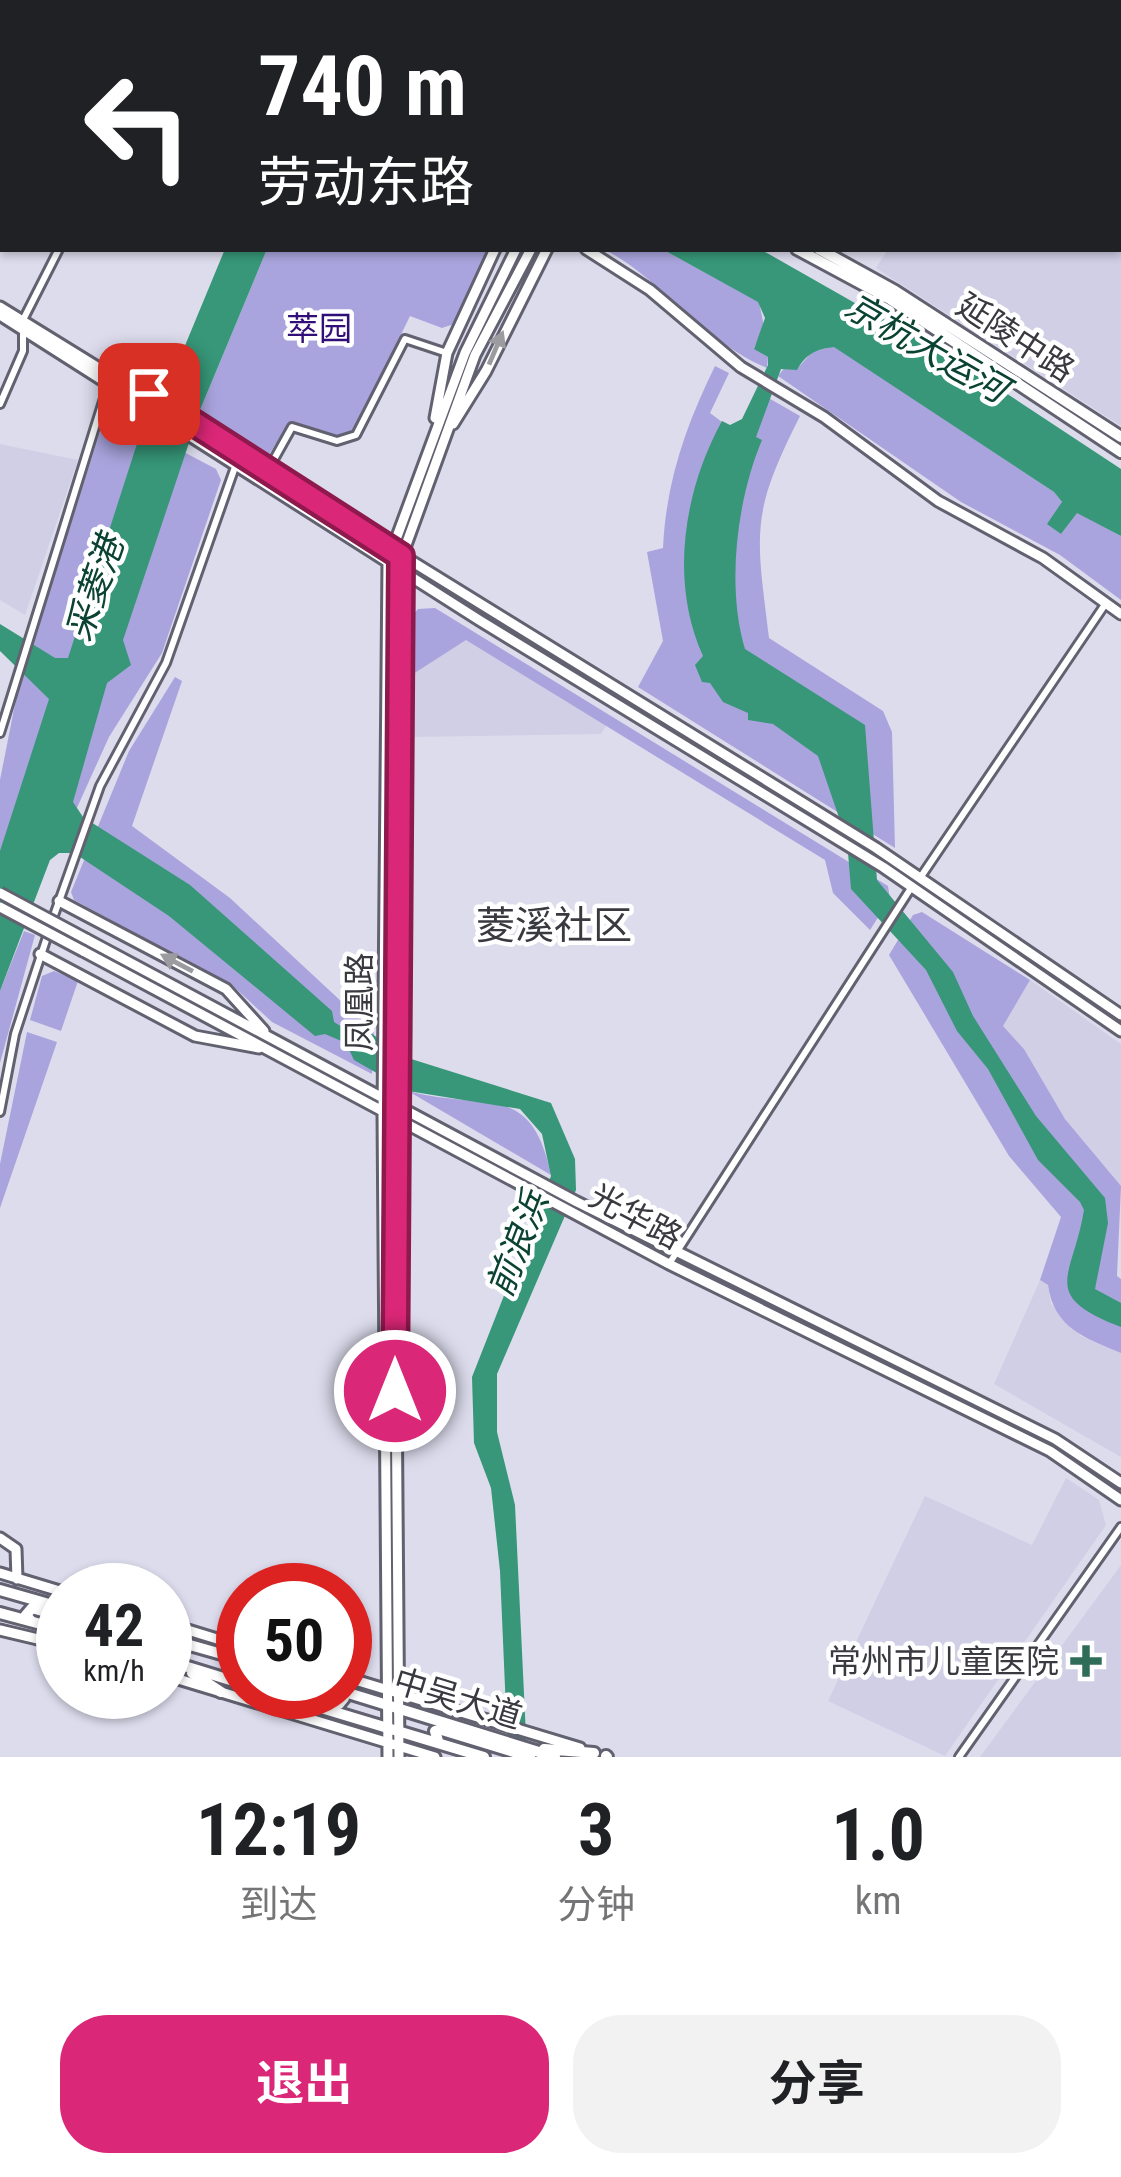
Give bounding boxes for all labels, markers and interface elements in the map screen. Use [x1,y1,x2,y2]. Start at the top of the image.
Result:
text: 740 m [258,37,467,136]
icon: left [60,48,216,204]
text: 劳动东路 [258,151,474,214]
water label: 京杭大运河 [838,285,1020,414]
street label: 延陵中路 [950,285,1082,390]
park label: 萃园 [286,309,352,348]
one-way arrow [487,330,507,365]
pin [98,343,200,445]
icon: arrive [116,361,182,427]
water label: 采菱港 [58,526,134,646]
district label: 菱溪社区 [476,903,632,949]
street label: 凤凰路 [340,953,379,1052]
one-way arrow [160,954,195,974]
street label: 光华路 [583,1176,689,1257]
water label: 前浪浜 [479,1184,558,1302]
position arrow [332,1328,458,1454]
speed limit sign: 50 [216,1563,372,1719]
text: 42 [84,1590,144,1661]
place label: 常州市儿童医院 [828,1642,1059,1681]
marker: 常州市儿童医院 [1070,1645,1102,1677]
text: km/h [83,1653,145,1688]
street label: 中吴大道 [389,1661,527,1736]
text: 12:19 [196,1788,361,1873]
text: 3 [578,1788,614,1873]
text: 1.0 [831,1793,925,1878]
text: km [855,1878,902,1924]
text: 到达 [240,1882,318,1928]
text: 分钟 [557,1882,635,1928]
button: 退出 [60,2015,549,2153]
button: 分享 [573,2015,1061,2153]

